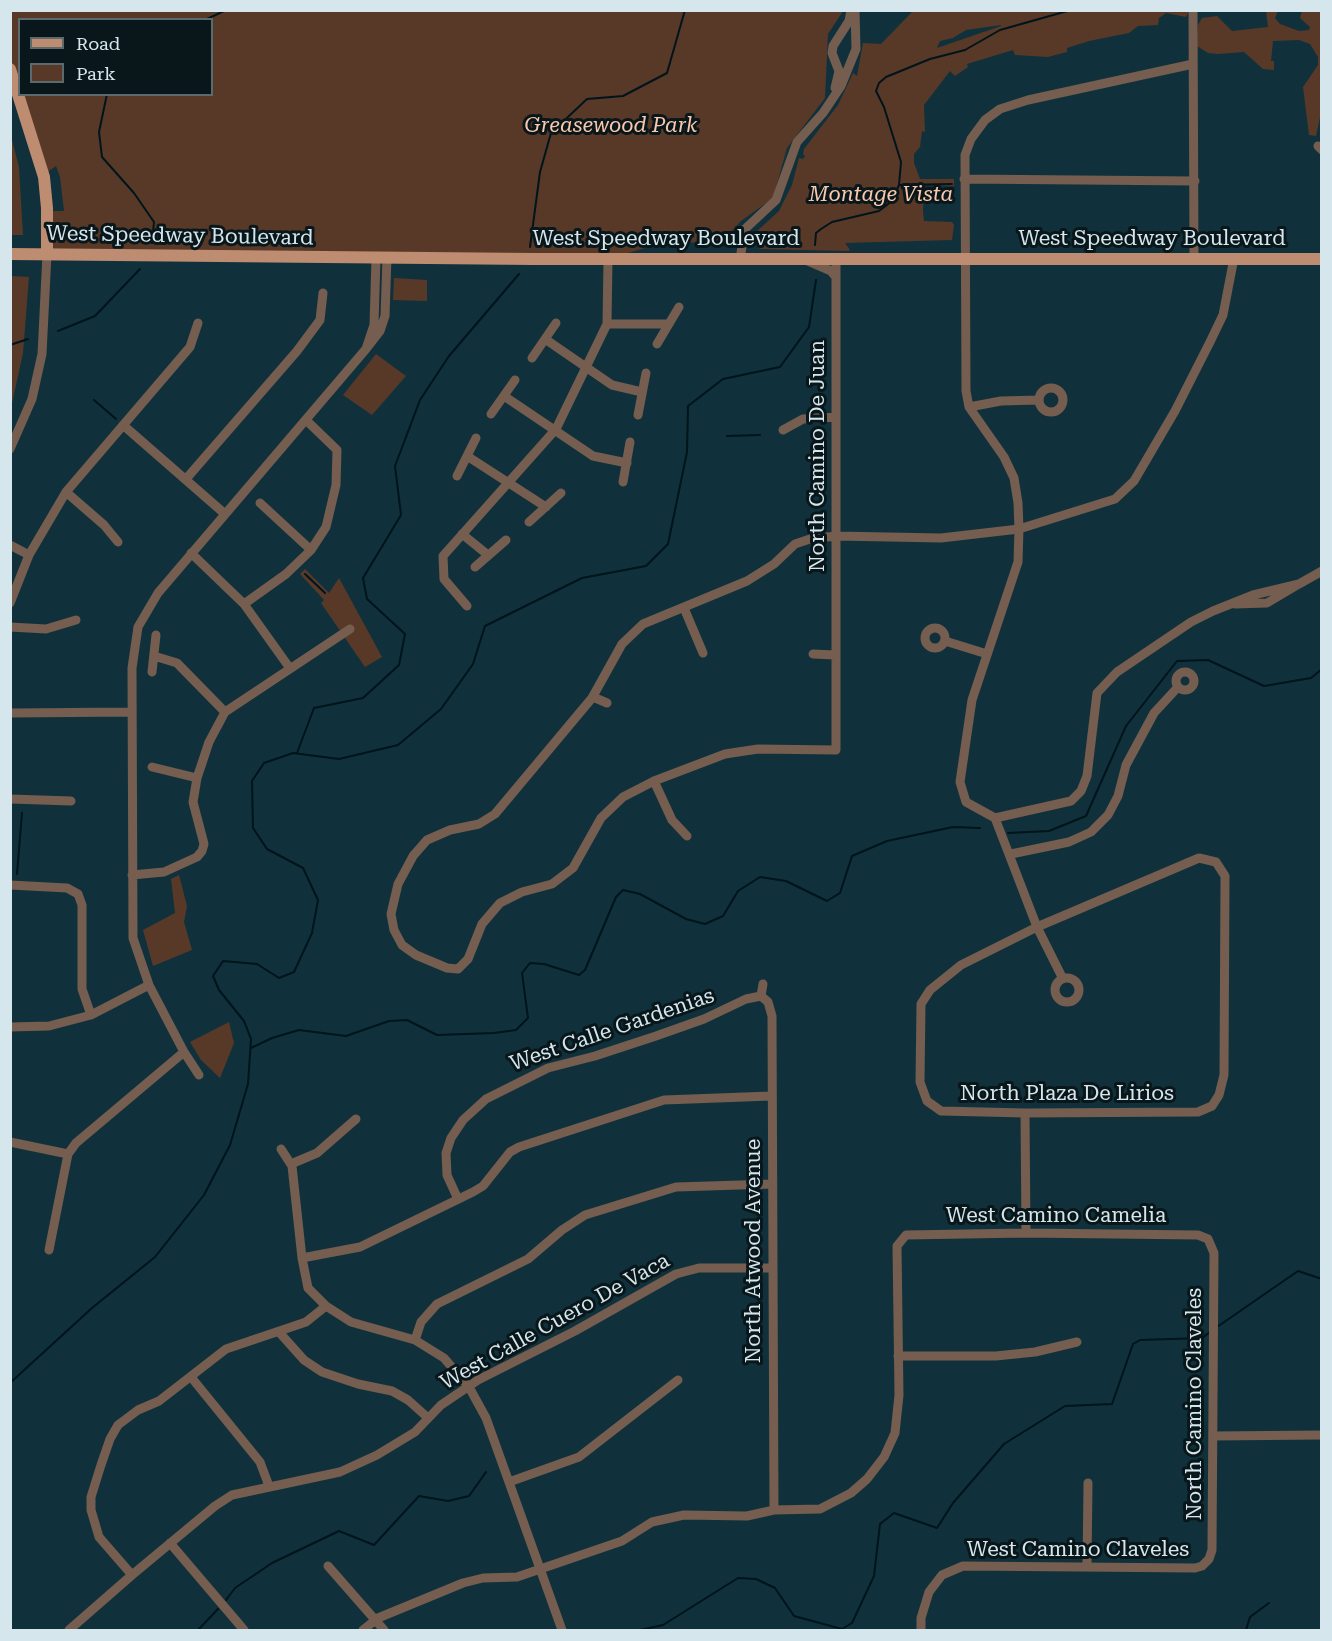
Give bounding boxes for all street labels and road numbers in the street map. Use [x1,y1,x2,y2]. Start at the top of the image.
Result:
street label: West Speedway Boulevard [46,221,314,251]
street label: West Speedway Boulevard [532,226,800,252]
street label: West Speedway Boulevard [1018,226,1286,252]
street label: North Camino De Juan [805,340,831,572]
street label: West Calle Gardenias [507,983,717,1077]
street label: North Plaza De Lirios [960,1081,1174,1107]
street label: North Atwood Avenue [741,1139,767,1363]
street label: West Camino Camelia [946,1203,1166,1229]
street label: West Calle Cuero De Vaca [436,1248,674,1396]
street label: North Camino Claveles [1182,1288,1208,1520]
street label: West Camino Claveles [967,1537,1189,1563]

